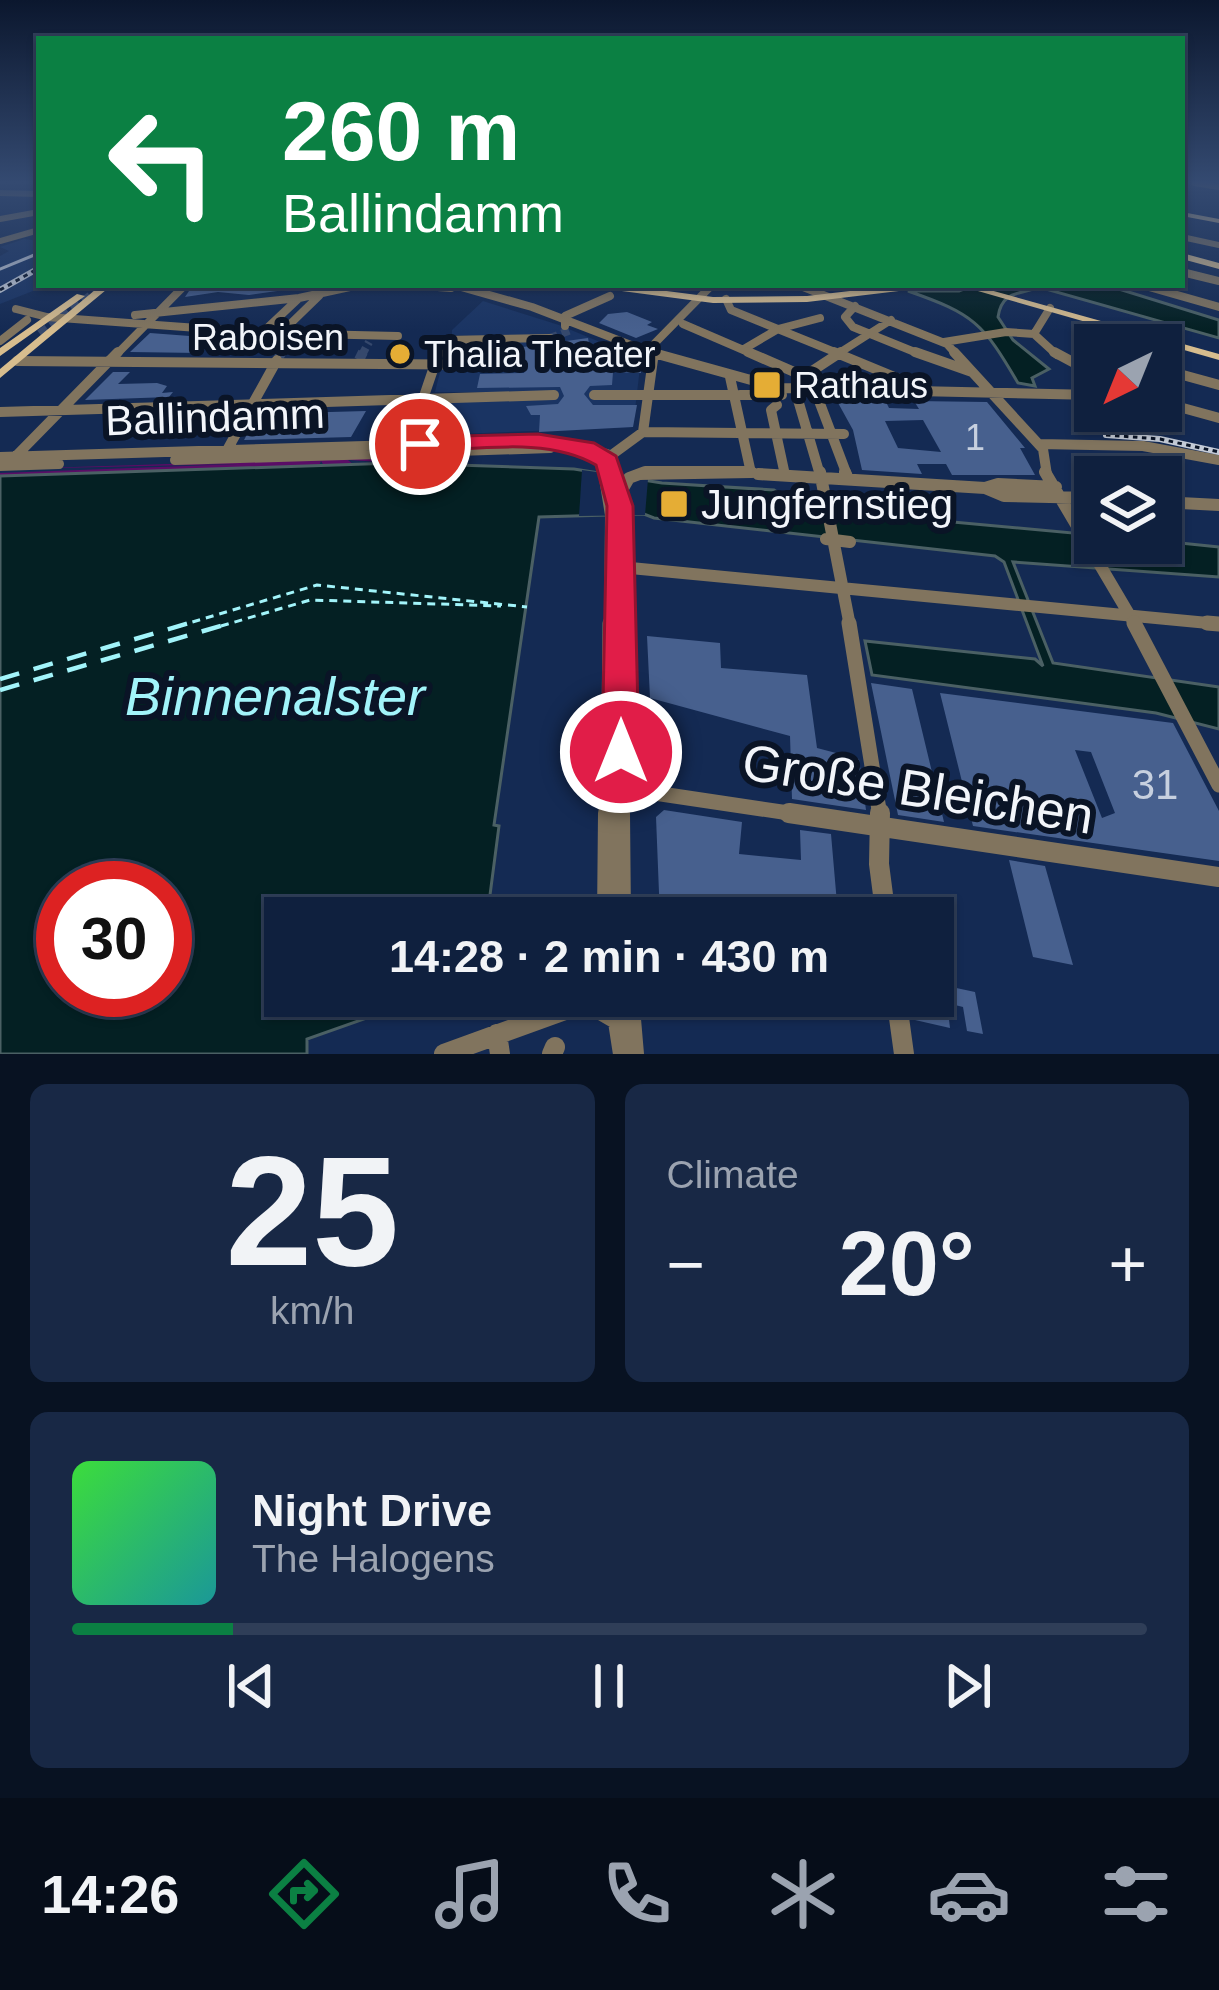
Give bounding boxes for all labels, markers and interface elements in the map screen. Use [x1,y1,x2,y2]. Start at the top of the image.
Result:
icon: left [84,84,240,240]
text: 260 m [282,84,520,178]
text: Ballindamm [282,183,564,243]
street label: Raboisen [192,317,344,358]
north arrow [1074,324,1182,432]
map controls [1074,324,1182,564]
place label: Thalia Theater [424,334,655,375]
marker: Thalia Theater [387,341,413,367]
place label: Rathaus [794,365,928,406]
marker: Rathaus [751,369,783,401]
street label: Ballindamm [105,390,325,444]
pin [369,393,471,495]
icon: arrive [387,411,453,477]
house number: 1 [965,417,985,458]
button: layers [1074,456,1182,564]
place label: Jungfernstieg [701,481,953,528]
marker: Jungfernstieg [658,488,690,520]
water label: Binnenalster [125,666,427,726]
position arrow [558,689,684,815]
street label: Große Bleichen [739,733,1097,845]
house number: 31 [1132,761,1178,808]
speed limit sign: 30 [36,861,192,1017]
text: 14:28 · 2 min · 430 m [389,931,829,982]
text: 25 [225,1124,399,1298]
text: Climate [667,1153,799,1196]
text: 20° [839,1214,975,1314]
text: − [667,1227,705,1301]
text: + [1108,1227,1147,1301]
text: km/h [270,1289,355,1332]
text: Night Drive [252,1485,492,1536]
text: The Halogens [252,1537,495,1580]
icon: previous [218,1653,284,1719]
icon: pause [576,1653,642,1719]
icon: next [935,1653,1001,1719]
icon: directions [262,1852,346,1936]
icon: music [428,1852,512,1936]
icon: phone [595,1852,679,1936]
icon: climate [761,1852,845,1936]
icon: car [927,1852,1011,1936]
icon: filters [1094,1852,1178,1936]
text: 14:26 [41,1864,179,1924]

